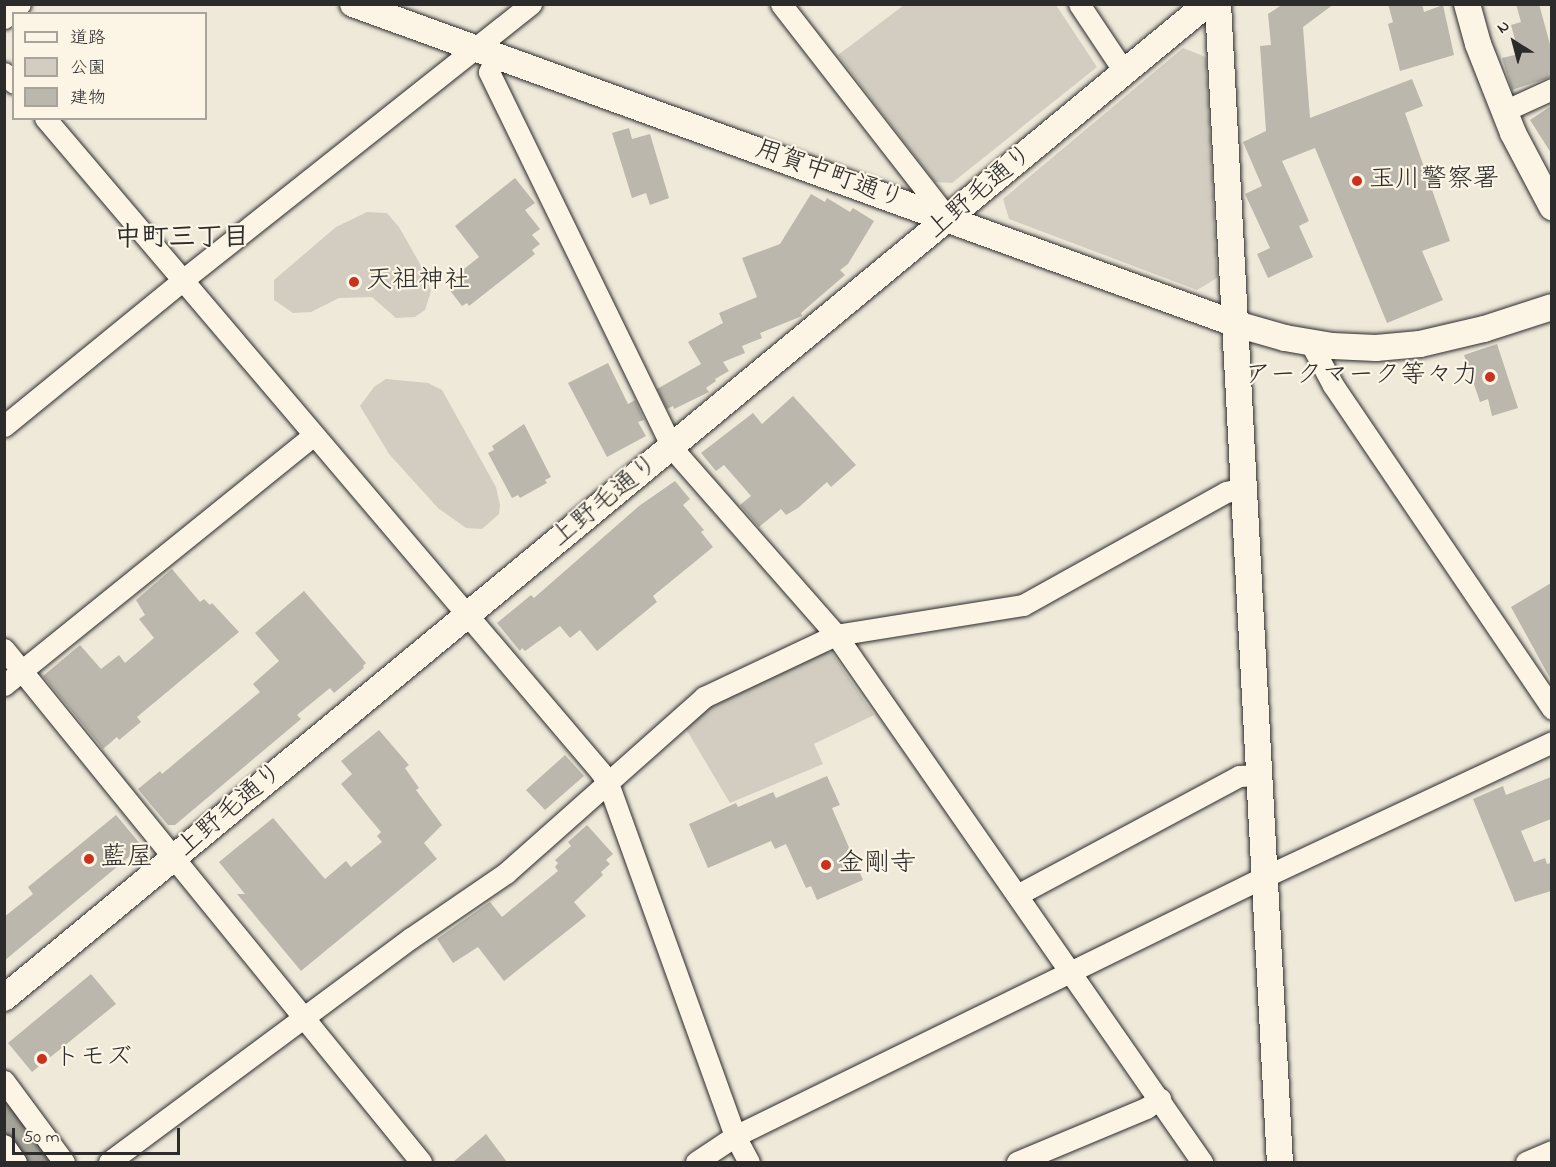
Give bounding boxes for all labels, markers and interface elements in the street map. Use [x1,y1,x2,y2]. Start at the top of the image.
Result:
legend [12,12,207,120]
north arrow [1484,12,1544,72]
text: N [1492,15,1515,40]
text: 道路 [70,26,106,52]
text: 公園 [70,56,106,82]
text: 建物 [70,86,106,112]
street label: 用賀中町通り [750,135,908,217]
street label: 上野毛通り [921,139,1041,247]
place label: 玉川警察署 [1369,165,1499,197]
marker: 玉川警察署 [1350,174,1364,188]
district label: 中町三丁目 [115,223,249,255]
place label: 天祖神社 [366,266,470,298]
marker: 天祖神社 [347,275,361,289]
place label: アークマーク等々力 [1245,361,1478,393]
marker: アークマーク等々力 [1483,370,1497,384]
street label: 上野毛通り [546,449,666,555]
street label: 上野毛通り [171,757,291,865]
place label: 藍屋 [101,843,153,875]
place label: 金剛寺 [838,849,916,881]
marker: 藍屋 [82,852,96,866]
marker: 金剛寺 [819,858,833,872]
place label: トモズ [54,1043,132,1075]
marker: トモズ [35,1052,49,1066]
scale bar [15,1116,183,1154]
text: 50 m [23,1125,60,1151]

